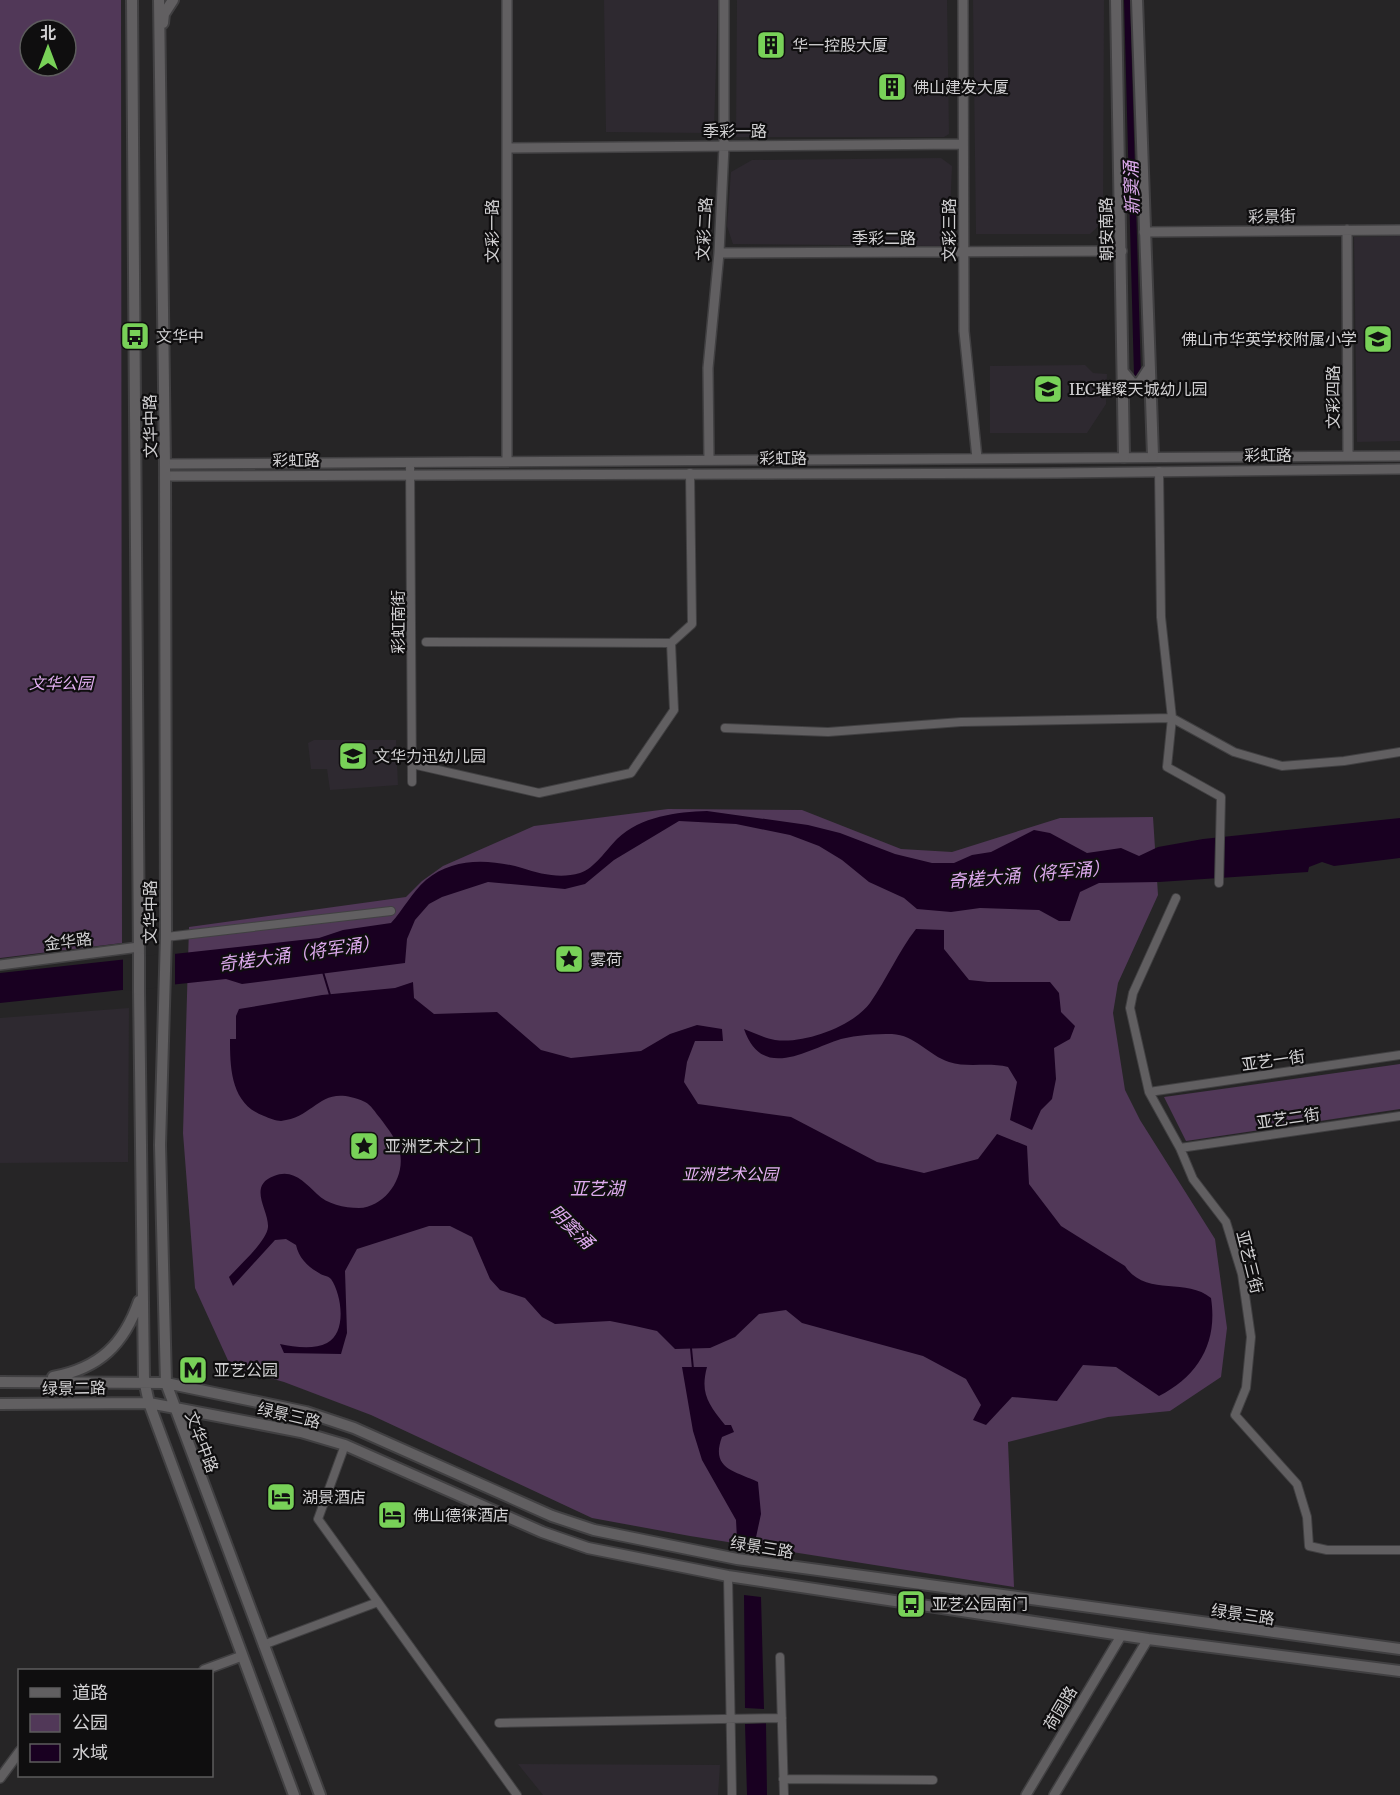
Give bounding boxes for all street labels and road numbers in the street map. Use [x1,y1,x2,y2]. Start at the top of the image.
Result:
street label: 季彩一路 [703,121,767,141]
street label: 文彩二路 [692,197,716,261]
street label: 朝安南路 [1095,197,1117,261]
street label: 文彩三路 [939,198,959,262]
street label: 文彩一路 [482,199,502,263]
street label: 彩景街 [1248,206,1296,226]
street label: 季彩二路 [852,228,916,248]
street label: 文彩四路 [1323,365,1343,429]
street label: 文华中路 [139,394,161,458]
street label: 彩虹路 [1244,445,1292,465]
street label: 彩虹路 [759,448,807,468]
street label: 彩虹路 [272,450,320,470]
street label: 彩虹南街 [388,590,408,654]
street label: 文华中路 [140,880,160,944]
street label: 金华路 [43,928,93,954]
street label: 亚艺一街 [1240,1046,1306,1074]
street label: 亚艺二街 [1255,1104,1321,1132]
street label: 亚艺三街 [1233,1229,1267,1295]
street label: 绿景二路 [42,1377,106,1399]
street label: 绿景三路 [256,1398,322,1432]
street label: 文华中路 [181,1409,223,1475]
street label: 绿景三路 [729,1532,795,1562]
street label: 绿景三路 [1210,1600,1276,1628]
street label: 荷园路 [1039,1682,1081,1734]

